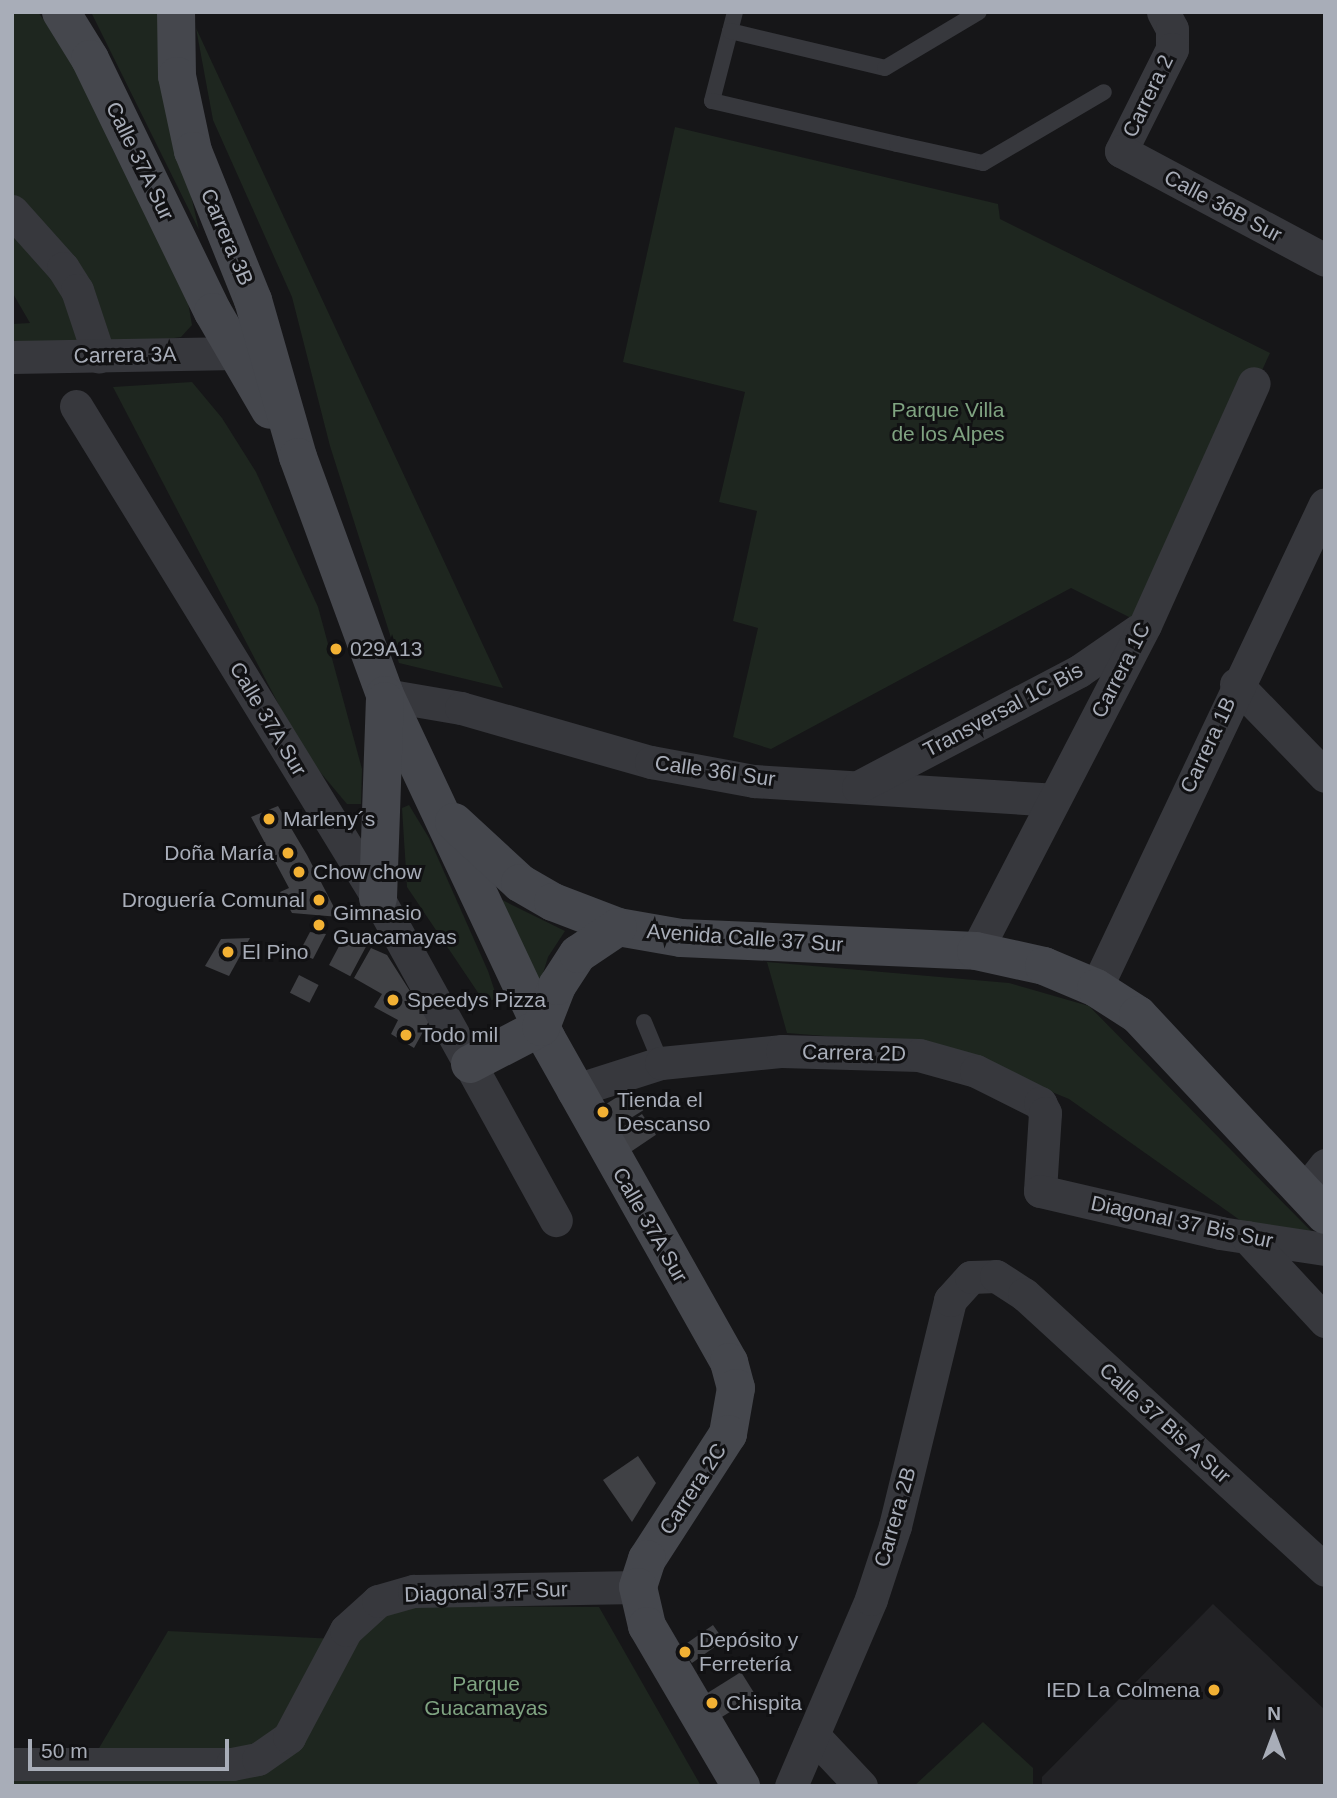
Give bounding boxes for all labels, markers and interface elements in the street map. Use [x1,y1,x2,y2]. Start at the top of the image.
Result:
street label: Carrera 2 [1117,51,1179,141]
street label: Calle 37A Sur [100,97,180,225]
street label: Calle 36B Sur [1160,164,1286,248]
street label: Carrera 3B [195,185,259,289]
street label: Carrera 3A [73,342,177,368]
park label: Parque Villa de los Alpes [891,397,1005,447]
street label: Carrera 1C [1086,618,1156,722]
place label: 029A13 [350,636,422,662]
marker: 029A13 [328,641,344,657]
street label: Calle 37A Sur [224,657,312,781]
street label: Transversal 1C Bis [919,657,1087,763]
street label: Carrera 1B [1175,693,1241,797]
street label: Calle 36I Sur [653,750,777,792]
place label: Marleny´s [283,806,375,832]
marker: Marleny´s [261,811,277,827]
place label: Doña María [164,840,274,866]
marker: Doña María [280,845,296,861]
place label: Chow chow [313,859,422,885]
marker: Chow chow [291,864,307,880]
place label: Droguería Comunal [122,887,305,913]
marker: Droguería Comunal [311,892,327,908]
place label: Gimnasio Guacamayas [333,900,457,950]
marker: Gimnasio Guacamayas [311,917,327,933]
street label: Avenida Calle 37 Sur [646,919,844,957]
place label: El Pino [242,939,309,965]
marker: El Pino [220,944,236,960]
place label: Speedys Pizza [407,987,546,1013]
marker: Speedys Pizza [385,992,401,1008]
place label: Todo mil [420,1022,498,1048]
marker: Todo mil [398,1027,414,1043]
street label: Carrera 2D [802,1039,906,1067]
place label: Tienda el Descanso [617,1087,710,1137]
marker: Tienda el Descanso [595,1104,611,1120]
street label: Calle 37A Sur [607,1163,693,1287]
street label: Diagonal 37 Bis Sur [1089,1190,1275,1254]
street label: Calle 37 Bis A Sur [1093,1357,1237,1489]
street label: Carrera 2C [654,1439,732,1539]
street label: Carrera 2B [869,1464,921,1570]
street label: Diagonal 37F Sur [404,1577,568,1607]
place label: Depósito y Ferretería [699,1627,798,1677]
marker: Depósito y Ferretería [677,1644,693,1660]
park label: Parque Guacamayas [424,1671,548,1721]
place label: IED La Colmena [1046,1677,1200,1703]
marker: IED La Colmena [1206,1682,1222,1698]
place label: Chispita [726,1690,802,1716]
marker: Chispita [704,1695,720,1711]
north arrow [1239,1700,1309,1770]
text: N [1267,1703,1281,1724]
scale bar [32,1724,233,1768]
text: 50 m [41,1739,88,1762]

